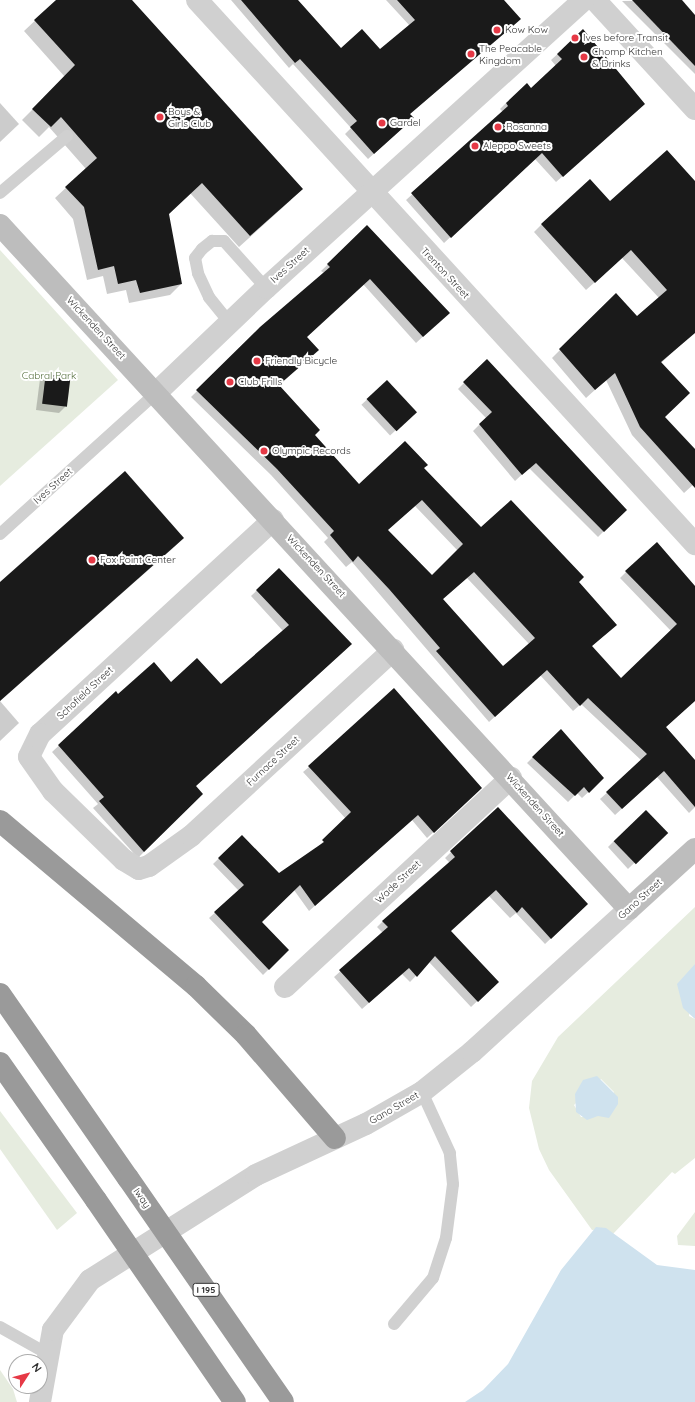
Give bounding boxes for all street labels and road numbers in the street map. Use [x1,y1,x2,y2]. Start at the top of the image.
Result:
street label: Ives Street [268,244,312,286]
street label: Trenton Street [418,245,472,301]
street label: Wickenden Street [64,294,128,362]
street label: Ives Street [31,465,75,507]
street label: Wickenden Street [284,532,348,600]
street label: Schofield Street [54,664,116,722]
street label: Furnace Street [244,733,302,789]
street label: Wickenden Street [503,771,567,839]
street label: Wade Street [373,858,423,906]
street label: Gano Street [616,876,664,922]
street label: Gano Street [367,1089,421,1127]
street label: Iway [131,1186,153,1210]
road number: I 195 [192,1283,220,1297]

